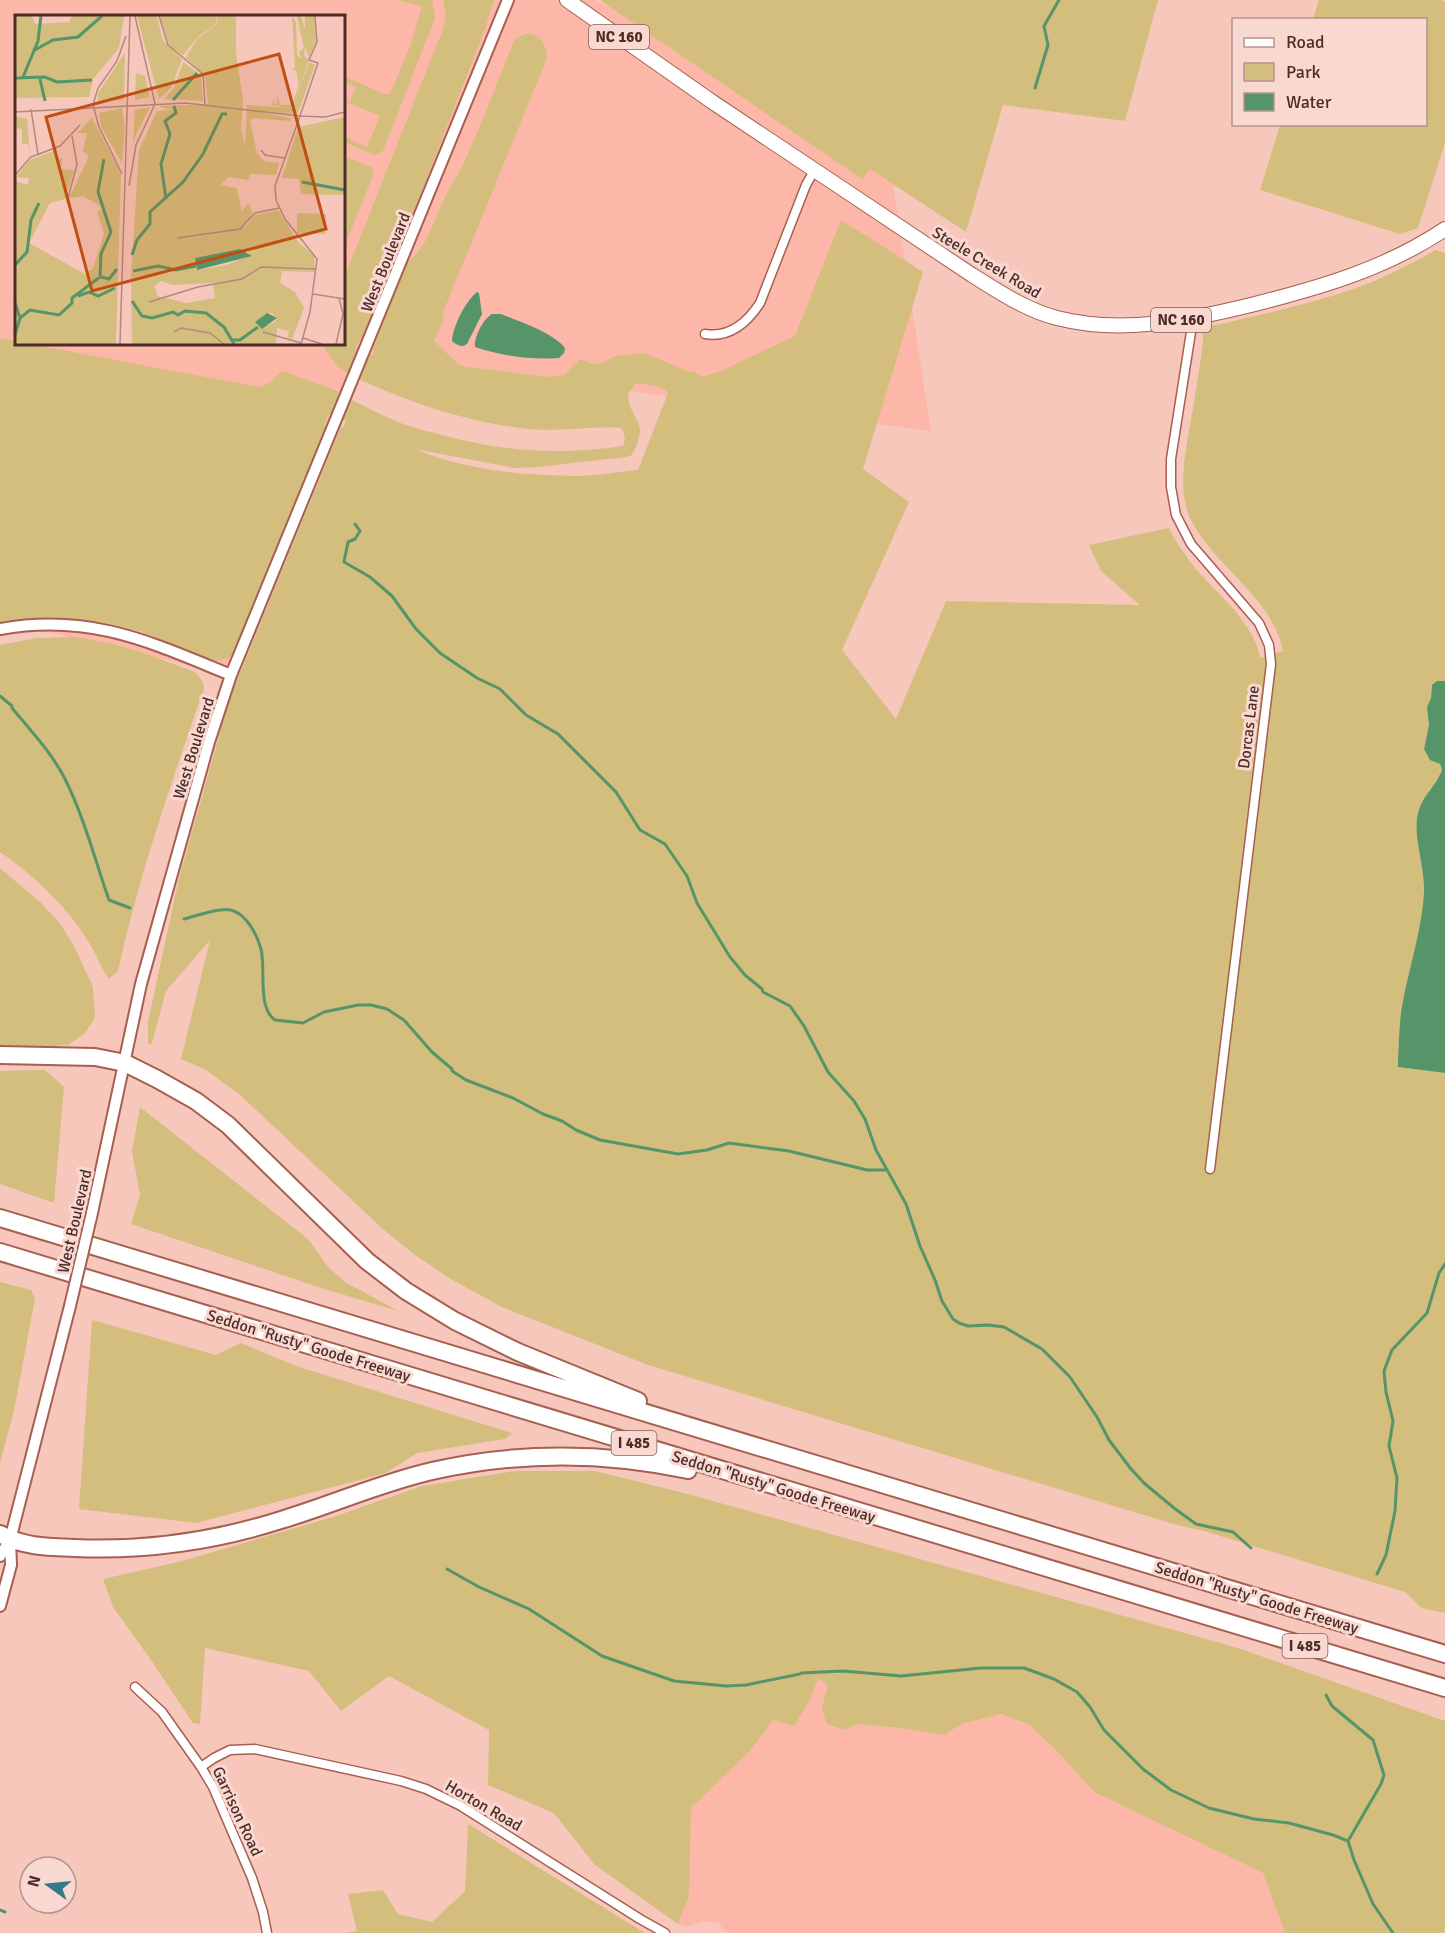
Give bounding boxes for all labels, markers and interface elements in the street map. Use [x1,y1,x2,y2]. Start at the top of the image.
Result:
inset map [15,15,345,345]
legend [1232,18,1427,126]
road number: NC 160 [589,25,649,49]
text: Road [1286,31,1325,53]
text: Park [1286,61,1321,83]
text: Water [1286,91,1332,113]
street label: West Boulevard [357,210,415,315]
street label: Steele Creek Road [928,222,1045,303]
road number: NC 160 [1151,308,1211,332]
street label: Dorcas Lane [1234,684,1264,770]
street label: West Boulevard [169,695,219,802]
street label: West Boulevard [53,1167,97,1275]
street label: Seddon "Rusty" Goode Freeway [205,1305,413,1387]
road number: I 485 [612,1431,656,1455]
street label: Seddon "Rusty" Goode Freeway [670,1446,878,1528]
street label: Seddon "Rusty" Goode Freeway [1153,1557,1361,1639]
road number: I 485 [1282,1634,1328,1658]
street label: Garrison Road [208,1763,267,1859]
street label: Horton Road [441,1776,526,1836]
north arrow [18,1855,78,1915]
text: N [23,1873,46,1889]

